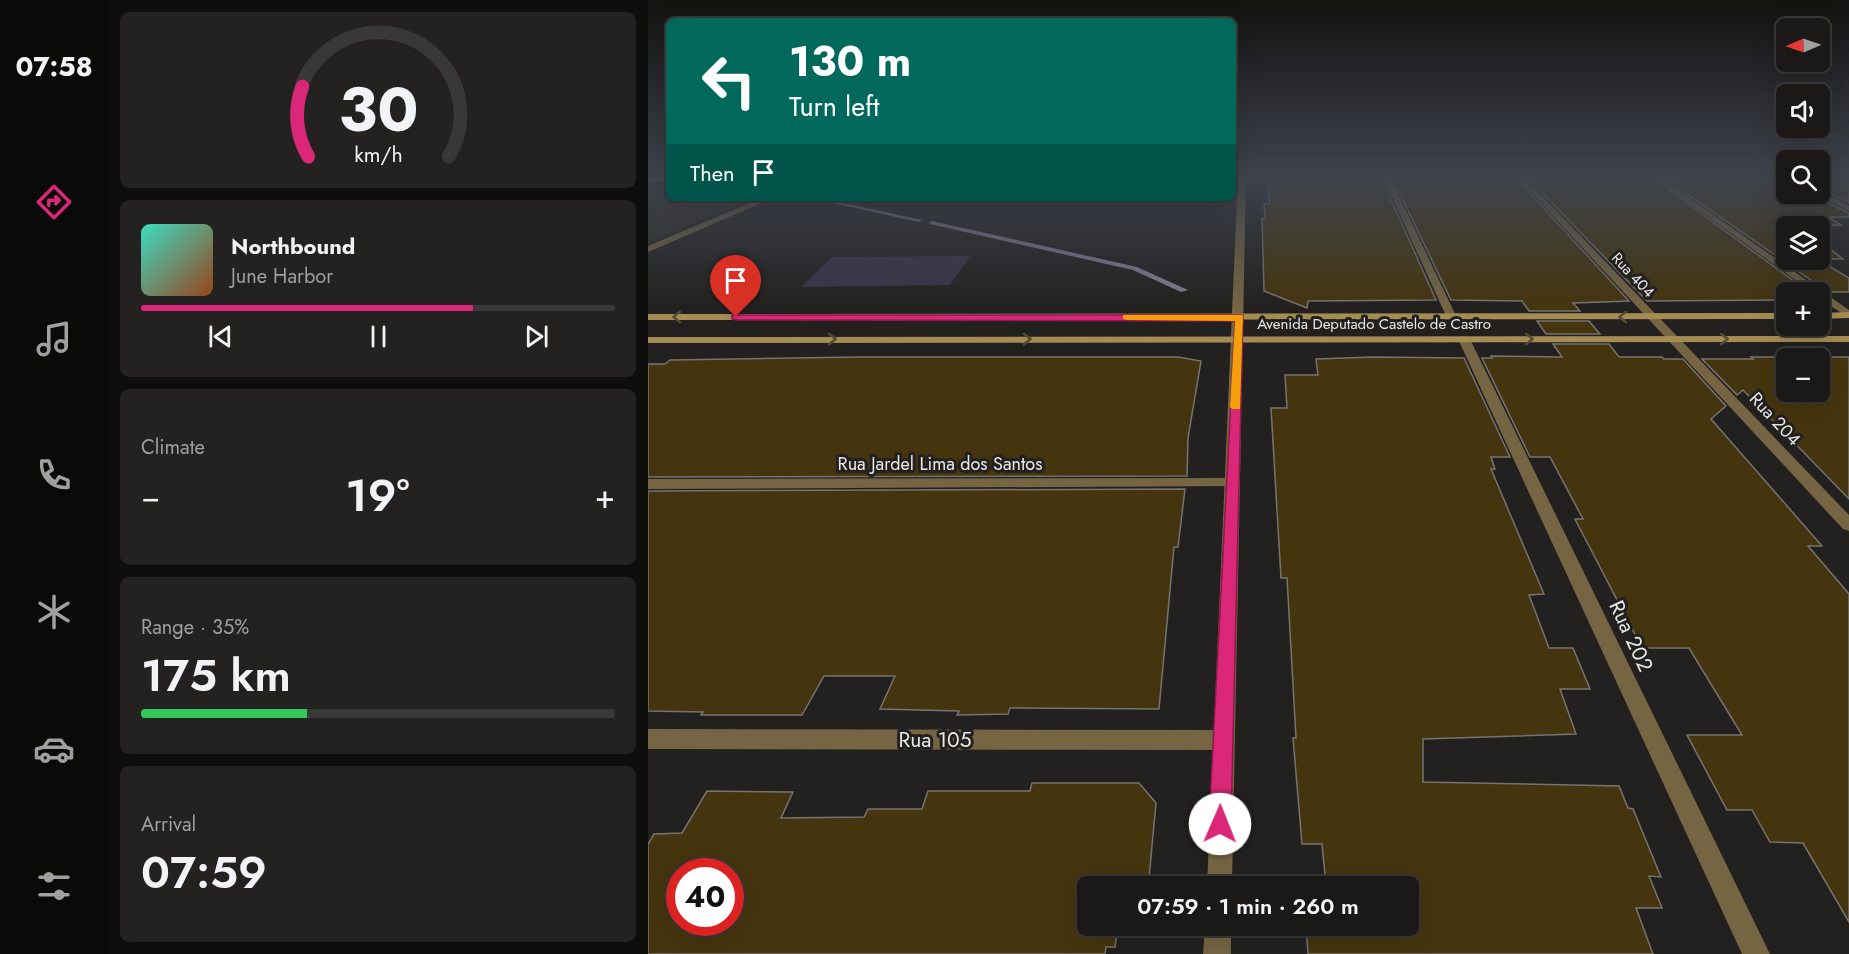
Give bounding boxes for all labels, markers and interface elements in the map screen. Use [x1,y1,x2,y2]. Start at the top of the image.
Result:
north arrow [1776,18,1830,72]
map controls [1776,18,1830,402]
text: 130 m [789,31,911,92]
icon: left [690,42,768,120]
text: 07:58 [15,47,93,86]
text: 30 [338,64,418,154]
button: sound [1776,84,1830,138]
text: Turn left [789,87,879,126]
text: km/h [354,140,402,171]
button: search [1776,150,1830,204]
icon: arrive [747,156,780,189]
text: Then [690,157,735,189]
icon: directions [33,181,75,223]
button: layers [1776,216,1830,270]
text: Northbound [231,230,355,262]
street label: Rua 404 [1606,248,1660,303]
pin [710,255,761,317]
text: June Harbor [231,262,333,291]
icon: arrive [719,264,752,297]
button: + [1776,282,1830,336]
one-way arrow [673,311,682,323]
one-way arrow [1619,311,1628,323]
street label: Avenida Deputado Castelo de Castro [1257,313,1491,335]
icon: music [33,318,75,360]
icon: previous [204,320,237,353]
icon: pause [362,320,395,353]
icon: next [520,320,553,353]
one-way arrow [828,333,837,345]
one-way arrow [1023,333,1032,345]
one-way arrow [1525,333,1534,345]
one-way arrow [1720,333,1729,345]
button: − [1776,348,1830,402]
street label: Rua 204 [1743,386,1807,452]
text: Climate [141,433,205,462]
street label: Rua Jardel Lima dos Santos [838,451,1042,477]
icon: phone [33,454,75,496]
text: 19° [346,463,410,528]
text: − [141,473,160,520]
text: + [595,473,615,520]
icon: climate [33,591,75,633]
street label: Rua 202 [1601,595,1661,677]
text: Range · 35% [141,613,249,642]
text: 175 km [141,643,291,708]
street label: Rua 105 [898,725,972,755]
icon: car [33,728,75,770]
position arrow [1188,792,1252,856]
text: Arrival [141,810,196,839]
text: 07:59 [141,840,267,905]
speed limit sign: 40 [666,858,744,936]
icon: filters [33,865,75,907]
text: 07:59 · 1 min · 260 m [1137,890,1359,922]

